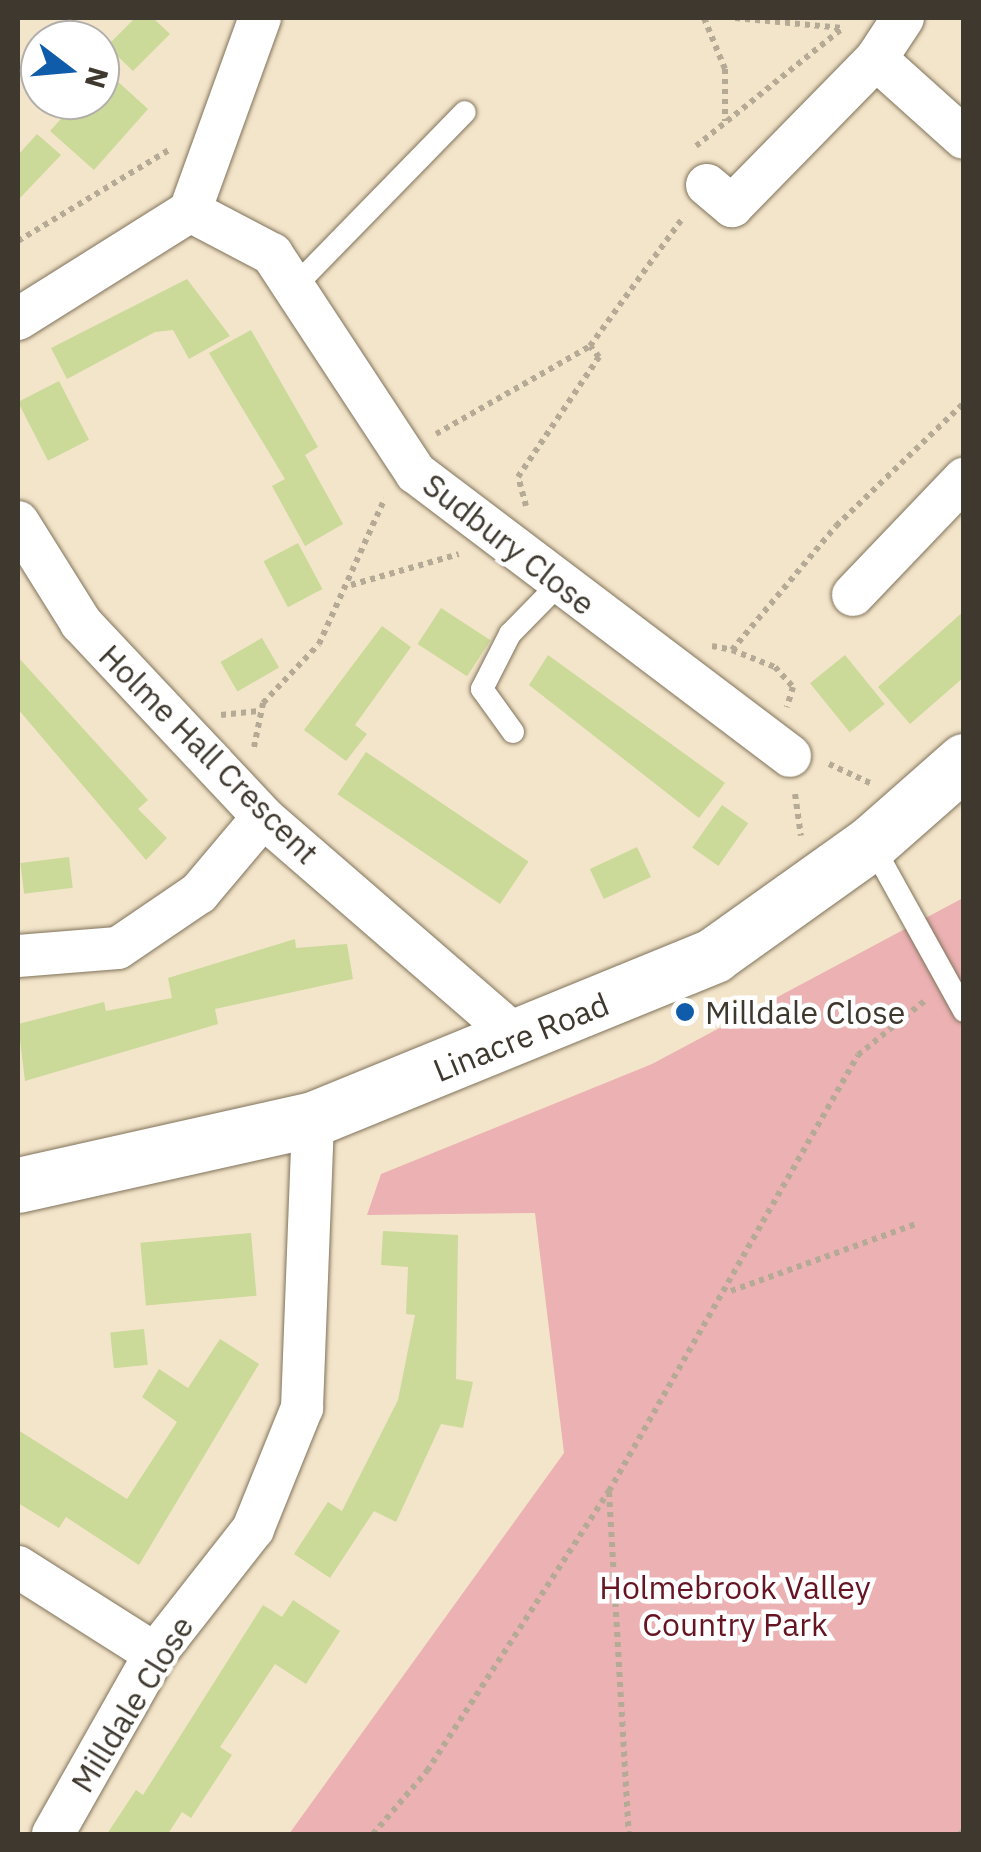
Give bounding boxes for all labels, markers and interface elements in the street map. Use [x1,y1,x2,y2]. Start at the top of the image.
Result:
north arrow [20,20,120,120]
text: N [77,63,118,93]
street label: Sudbury Close [416,465,602,623]
street label: Holme Hall Crescent [91,636,327,872]
street label: Linacre Road [428,984,614,1090]
place label: Milldale Close [705,993,905,1031]
marker: Milldale Close [674,1001,696,1023]
park label: Holmebrook Valley Country Park [599,1569,871,1644]
street label: Milldale Close [63,1609,201,1799]

